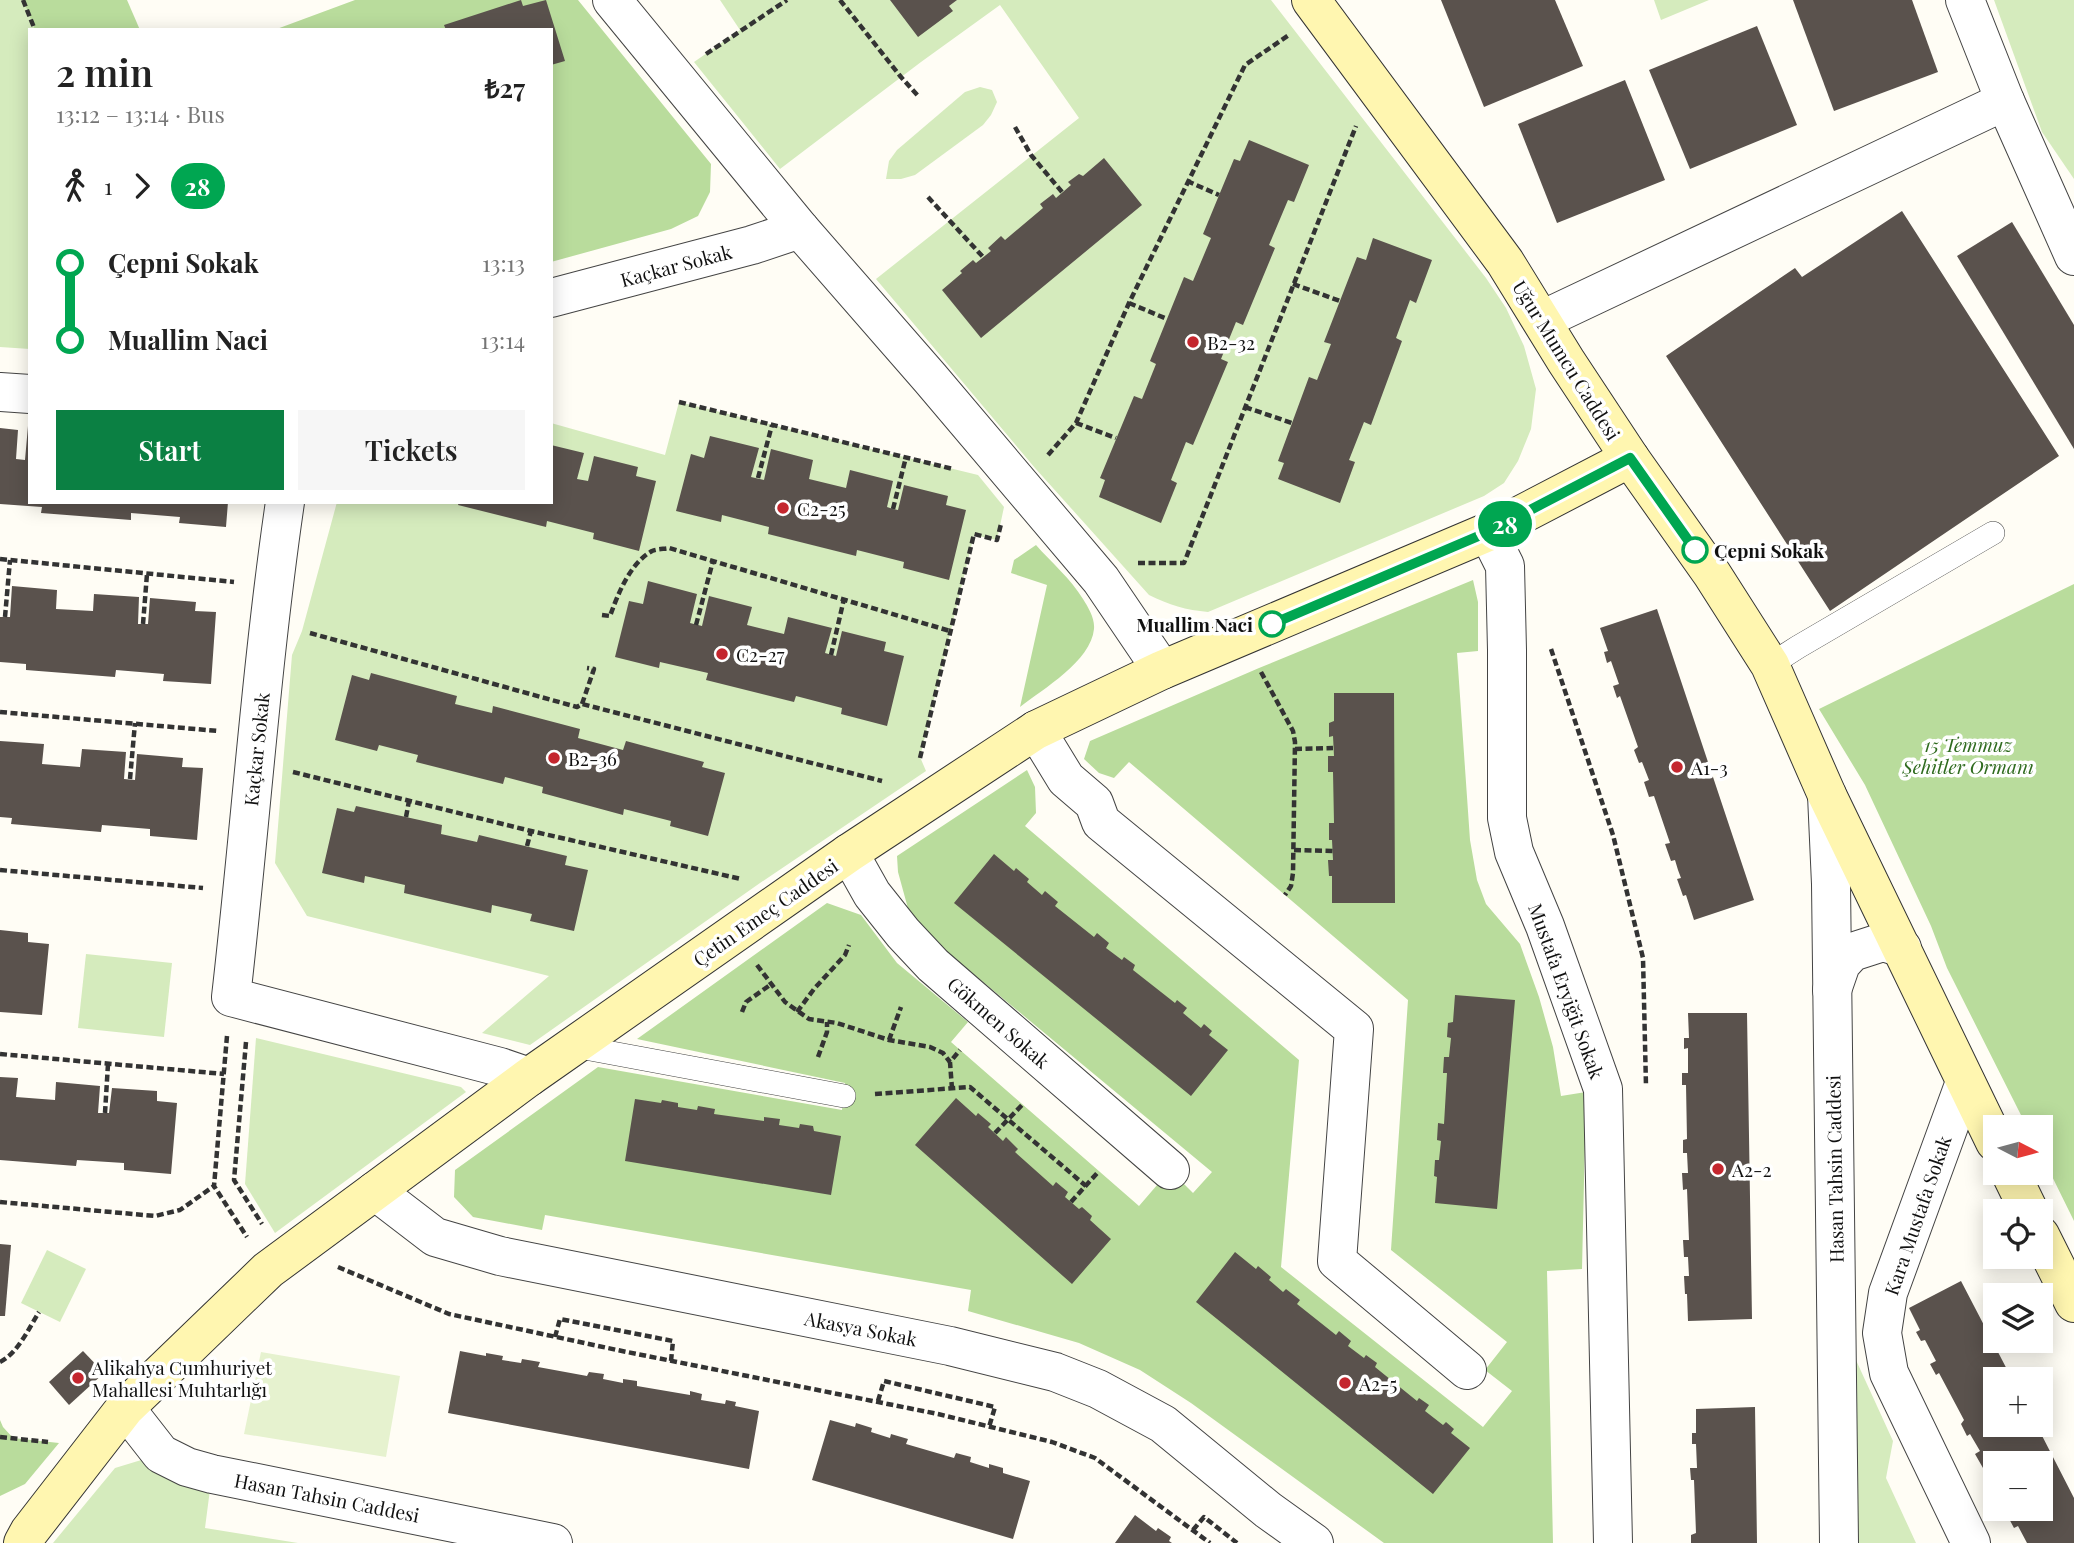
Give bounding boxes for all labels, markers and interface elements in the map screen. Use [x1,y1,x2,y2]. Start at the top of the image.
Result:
text: 2 min [56,46,153,97]
text: ₺27 [485,70,525,105]
text: 13:12 – 13:14 · Bus [56,98,225,129]
icon: walk [56,167,94,205]
icon: forward [123,167,161,205]
text: 1 [104,170,113,201]
text: 28 [185,170,211,202]
street label: Kaçkar Sokak [617,238,735,292]
text: Çepni Sokak [108,245,259,280]
text: 13:13 [482,247,525,278]
street label: Uğur Mumcu Caddesi [1507,275,1627,445]
text: Muallim Naci [108,322,268,357]
text: 13:14 [481,324,525,355]
place label: B2-32 [1207,329,1255,355]
marker: B2-32 [1185,334,1201,350]
button: Start [56,410,284,490]
button: Tickets [298,410,525,490]
place label: C2-25 [797,495,846,521]
marker: C2-25 [775,500,791,516]
line badge: 28 [1474,501,1536,547]
text: 28 [1492,508,1518,540]
marker: Çepni Sokak [1682,537,1708,563]
place label: Çepni Sokak [1714,537,1825,563]
place label: Muallim Naci [1136,611,1253,637]
marker: Muallim Naci [1259,611,1285,637]
place label: C2-27 [736,641,785,667]
marker: C2-27 [714,646,730,662]
street label: Kaçkar Sokak [237,690,275,807]
park label: 15 Temmuz Şehitler Ormanı [1901,731,2034,779]
place label: B2-36 [568,745,617,771]
marker: B2-36 [546,750,562,766]
place label: A1-3 [1690,754,1728,780]
marker: A1-3 [1669,759,1685,775]
street label: Çetin Emeç Caddesi [687,852,843,972]
street label: Mustafa Eryiğit Sokak [1523,900,1611,1083]
street label: Gökmen Sokak [942,970,1056,1074]
street label: Hasan Tahsin Caddesi [1819,1074,1849,1263]
north arrow [1983,1115,2053,1185]
map controls [1983,1115,2053,1521]
street label: Kara Mustafa Sokak [1877,1131,1957,1298]
place label: A2-2 [1731,1156,1772,1182]
marker: A2-2 [1710,1161,1726,1177]
button: locate [1983,1199,2053,1269]
button: layers [1983,1283,2053,1353]
street label: Akasya Sokak [801,1304,920,1352]
place label: Alikahya Cumhuriyet Mahallesi Muhtarlığı [91,1354,272,1402]
button: + [1983,1367,2053,1437]
marker: Alikahya Cumhuriyet Mahallesi Muhtarlığı [70,1370,86,1386]
place label: A2-5 [1358,1370,1398,1396]
marker: A2-5 [1337,1375,1353,1391]
button: − [1983,1451,2053,1521]
street label: Hasan Tahsin Caddesi [232,1466,422,1528]

